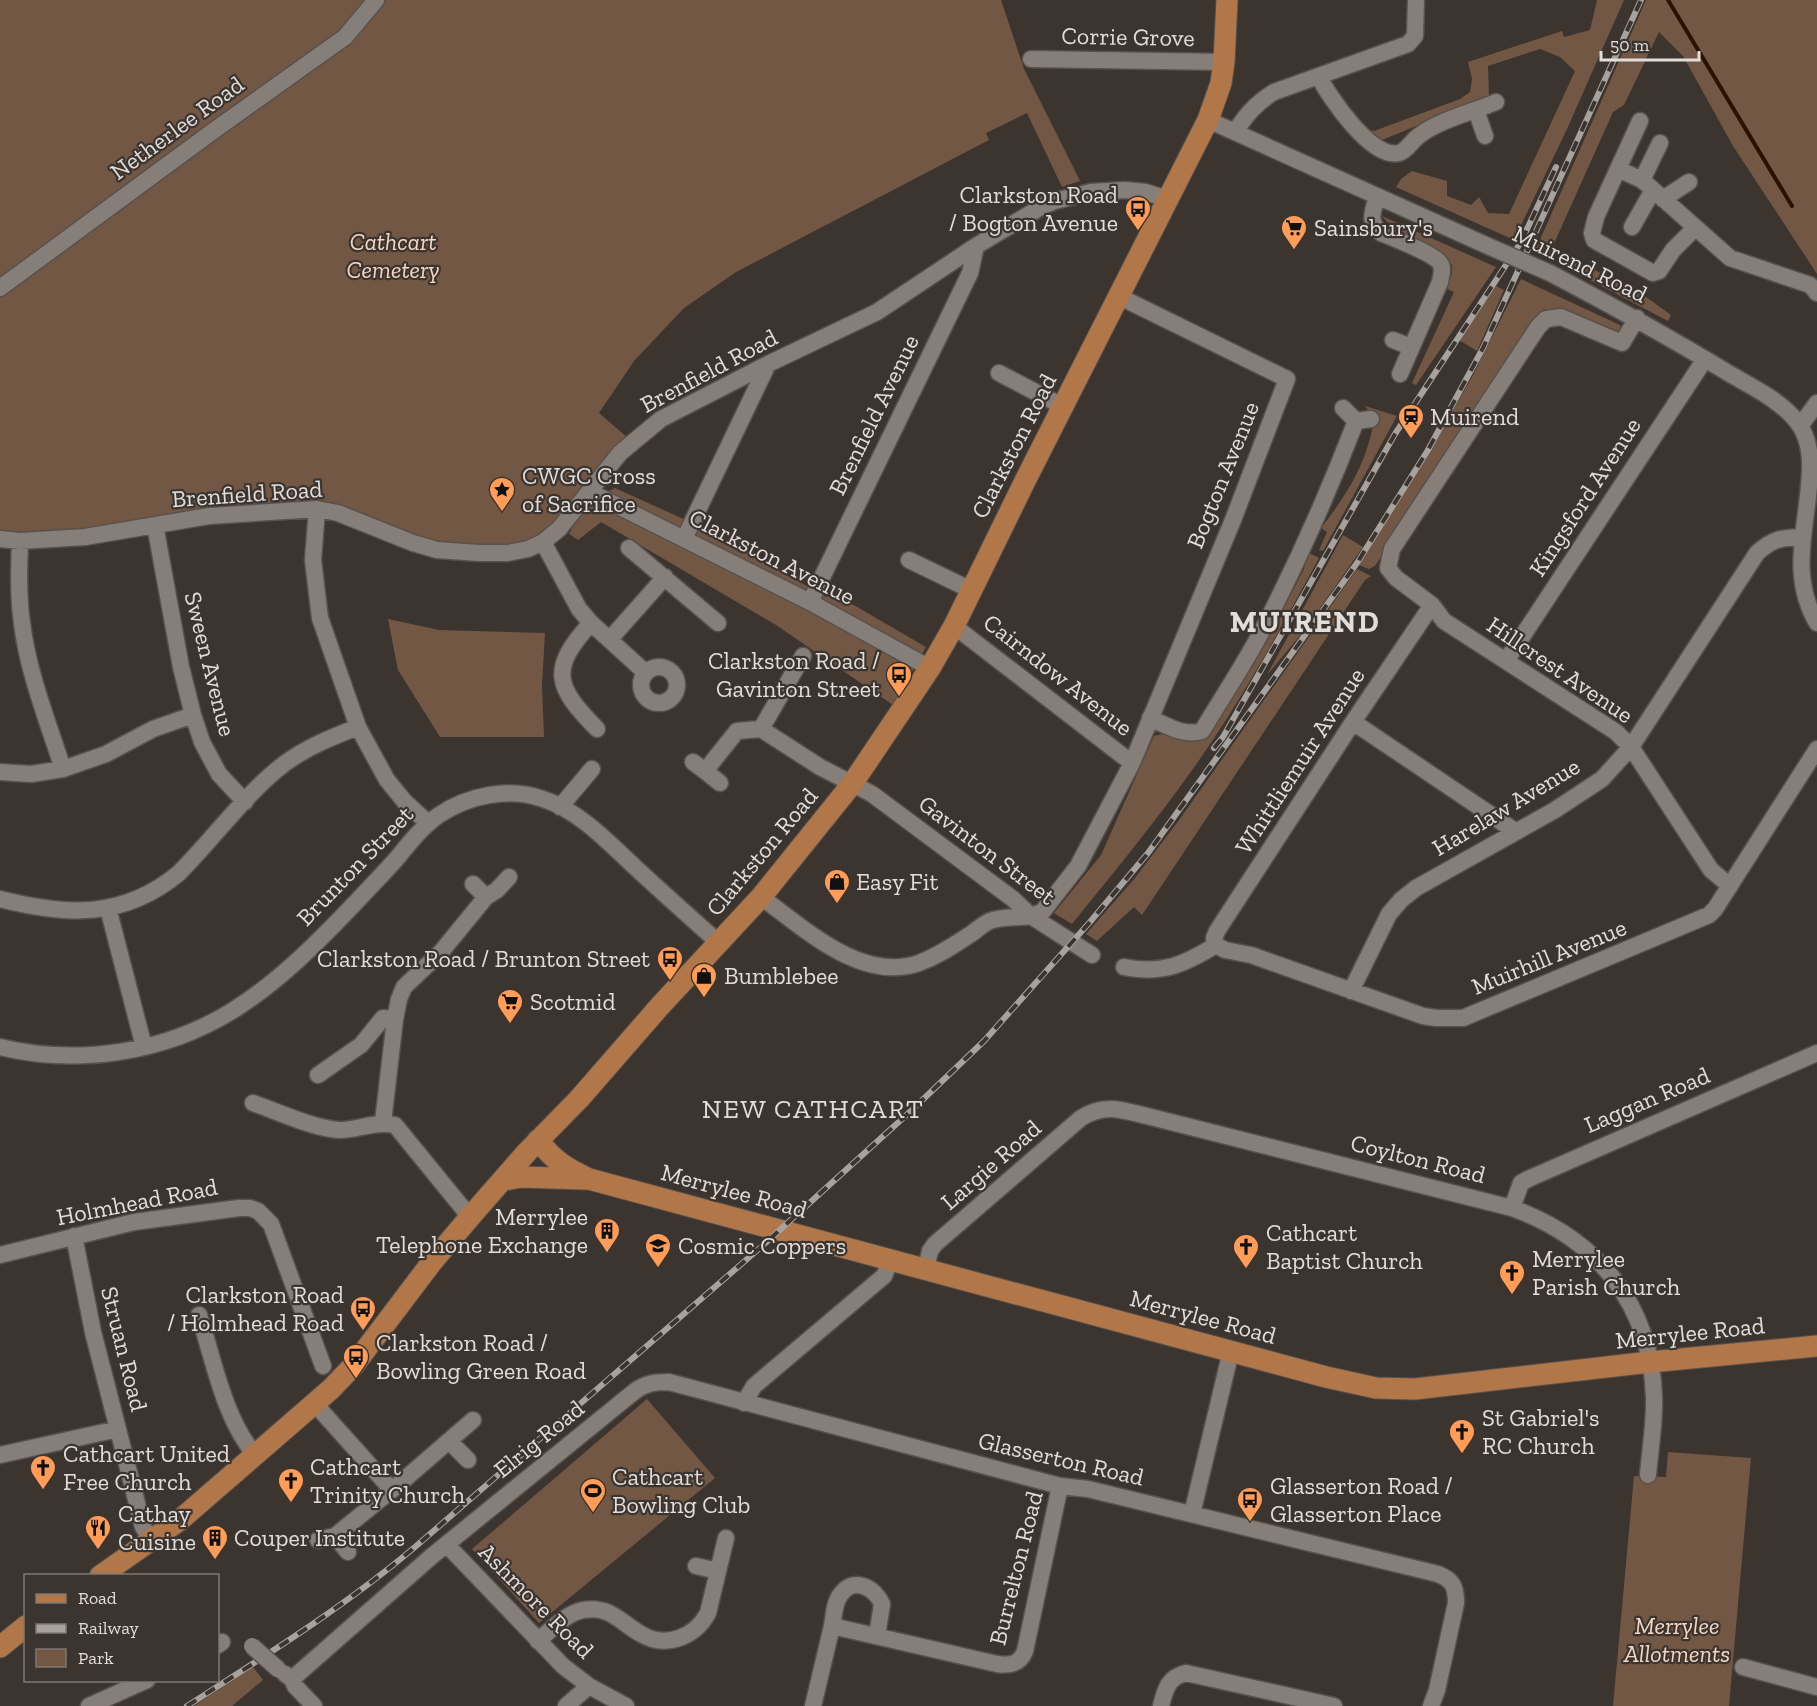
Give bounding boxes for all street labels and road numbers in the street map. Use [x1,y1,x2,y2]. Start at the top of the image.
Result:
street label: Corrie Grove [1061,21,1195,52]
street label: Netherlee Road [104,69,249,186]
street label: Muirend Road [1508,218,1652,309]
street label: Brenfield Road [635,322,782,419]
street label: Brenfield Avenue [822,330,925,500]
street label: Clarkston Road [965,369,1062,523]
street label: Bogton Avenue [1180,397,1265,552]
street label: Kingsford Avenue [1522,412,1647,582]
street label: Brenfield Road [171,474,323,513]
street label: Clarkston Avenue [684,502,860,611]
street label: Sween Avenue [179,589,242,739]
street label: Cairndow Avenue [978,607,1139,742]
street label: Hillcrest Avenue [1482,610,1639,729]
street label: Whittliemuir Avenue [1229,662,1371,859]
street label: Harelaw Avenue [1427,751,1585,862]
street label: Clarkston Road [700,782,824,922]
street label: Gavinton Street [913,789,1062,911]
street label: Brunton Street [290,800,419,932]
street label: Muirhill Avenue [1467,912,1631,1001]
street label: Laggan Road [1580,1060,1714,1139]
street label: Largie Road [935,1113,1047,1216]
street label: Coylton Road [1348,1128,1488,1189]
street label: Merrylee Road [658,1157,810,1224]
street label: Holmhead Road [54,1172,220,1231]
street label: Struan Road [95,1283,154,1414]
street label: Merrylee Road [1127,1283,1279,1350]
street label: Merrylee Road [1614,1310,1766,1355]
street label: Elrig Road [488,1394,590,1484]
street label: Glasserton Road [976,1425,1147,1492]
street label: Burrelton Road [982,1488,1049,1648]
street label: Ashmore Road [473,1537,600,1664]

